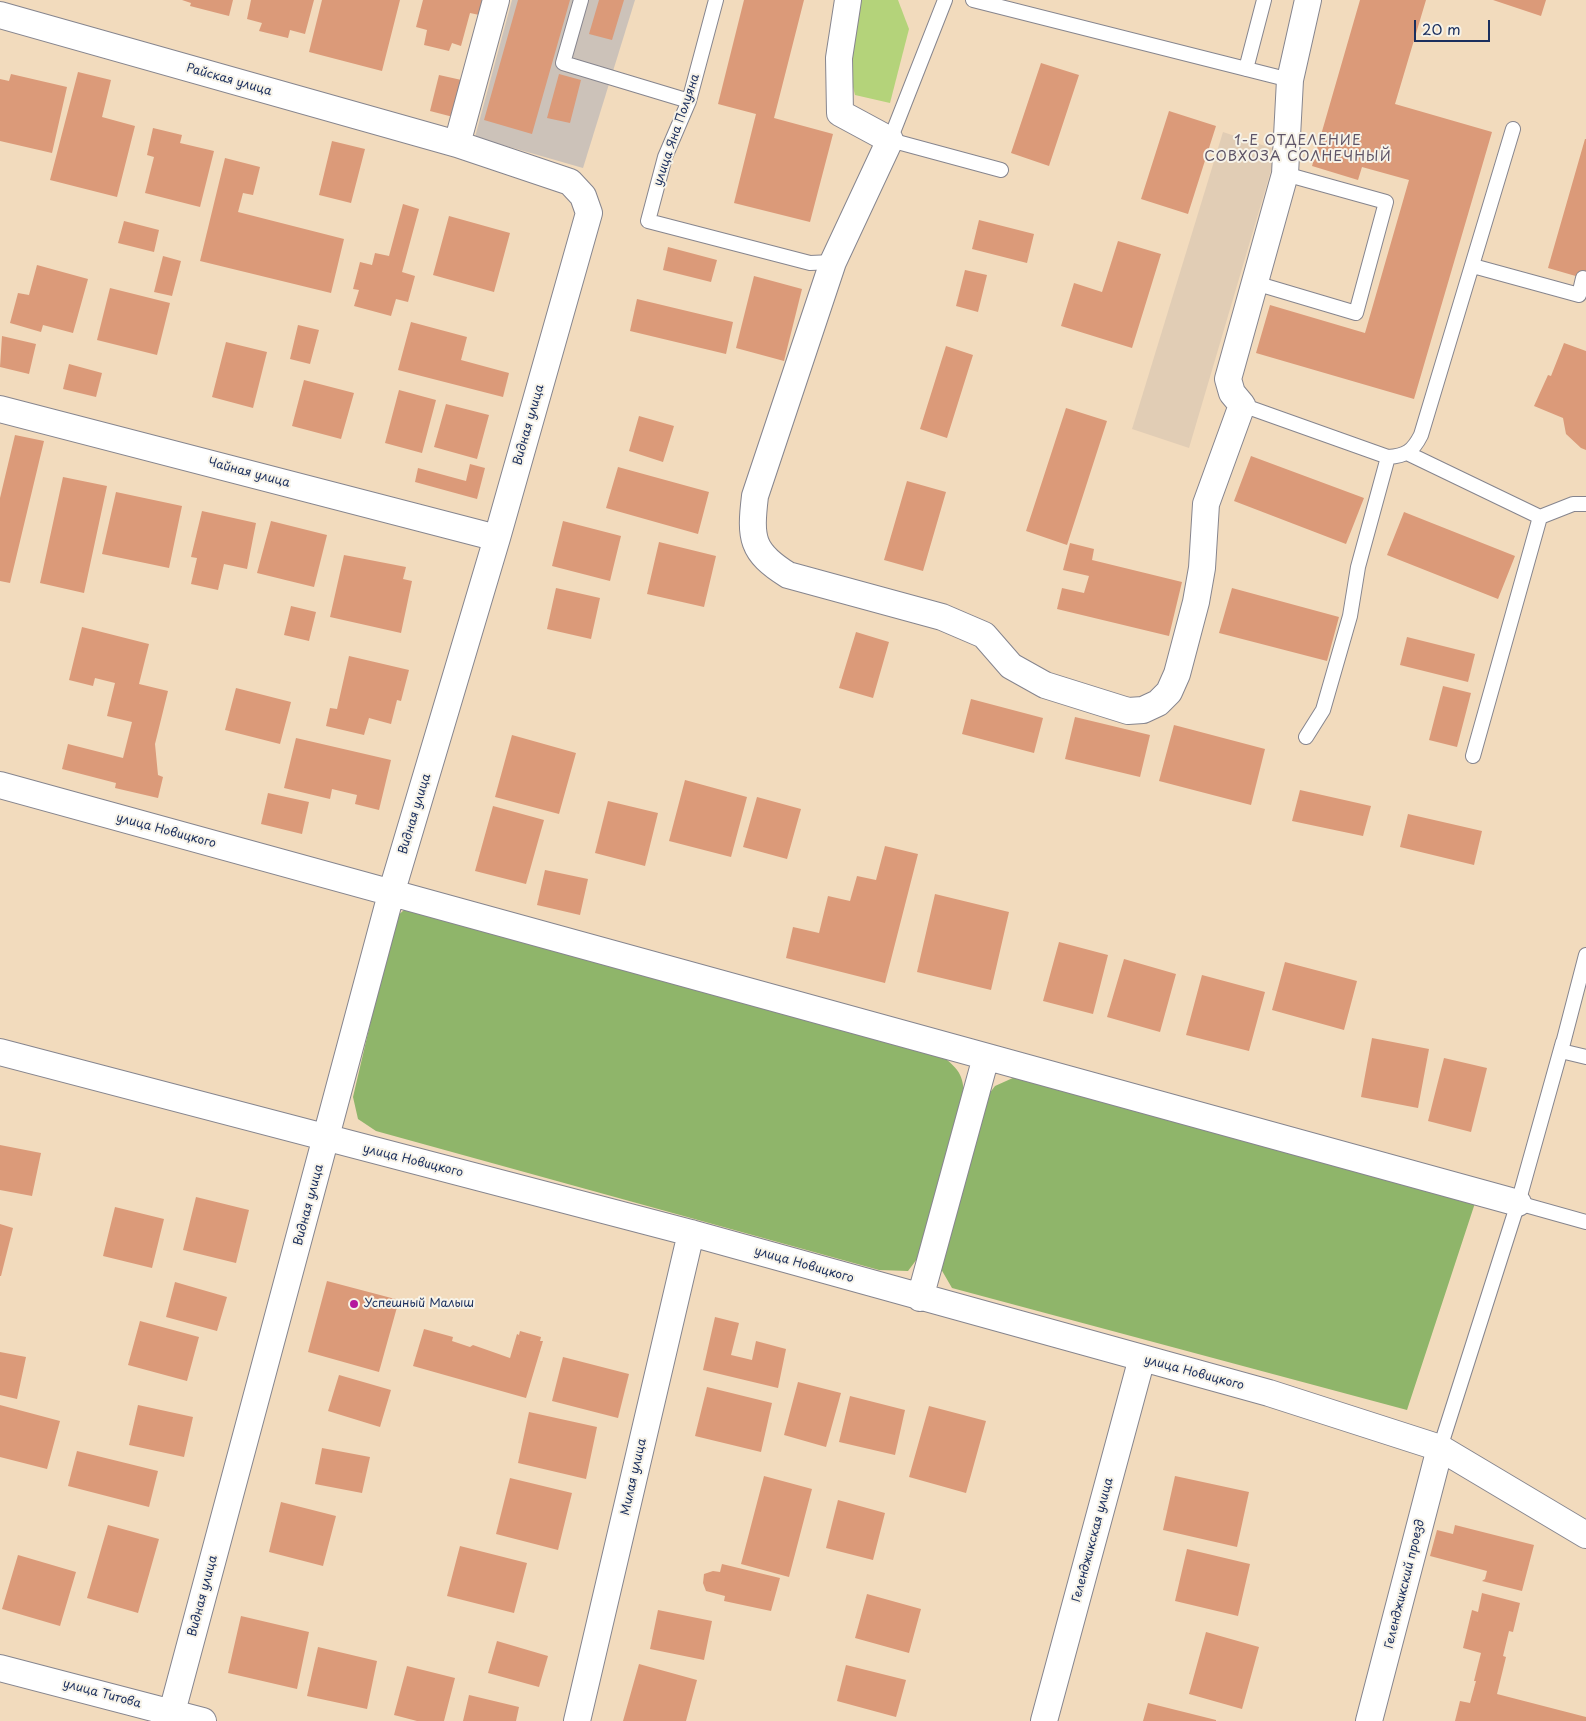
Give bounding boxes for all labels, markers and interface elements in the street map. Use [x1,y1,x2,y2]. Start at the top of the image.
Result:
scale bar [1416,10,1492,42]
text: 20 m [1422,17,1461,40]
street label: Райская улица [185,61,273,99]
street label: улица Яна Полуяна [651,72,703,188]
district label: 1-Е ОТДЕЛЕНИЕ СОВХОЗА СОЛНЕЧНЫЙ [1203,133,1393,166]
street label: Видная улица [511,383,547,467]
street label: Чайная улица [207,455,291,491]
street label: Видная улица [396,772,434,856]
street label: улица Новицкого [114,811,218,851]
street label: улица Новицкого [361,1142,465,1180]
street label: Видная улица [291,1163,327,1247]
street label: улица Новицкого [753,1244,855,1286]
place label: Успешный Малыш [364,1297,474,1311]
marker: Успешный Малыш [348,1298,360,1310]
street label: улица Новицкого [1142,1353,1246,1393]
street label: Милая улица [618,1437,650,1517]
street label: Геленджикская улица [1069,1476,1117,1604]
street label: Геленджикский проезд [1382,1518,1428,1650]
street label: Видная улица [185,1554,221,1638]
street label: улица Титова [61,1677,143,1711]

